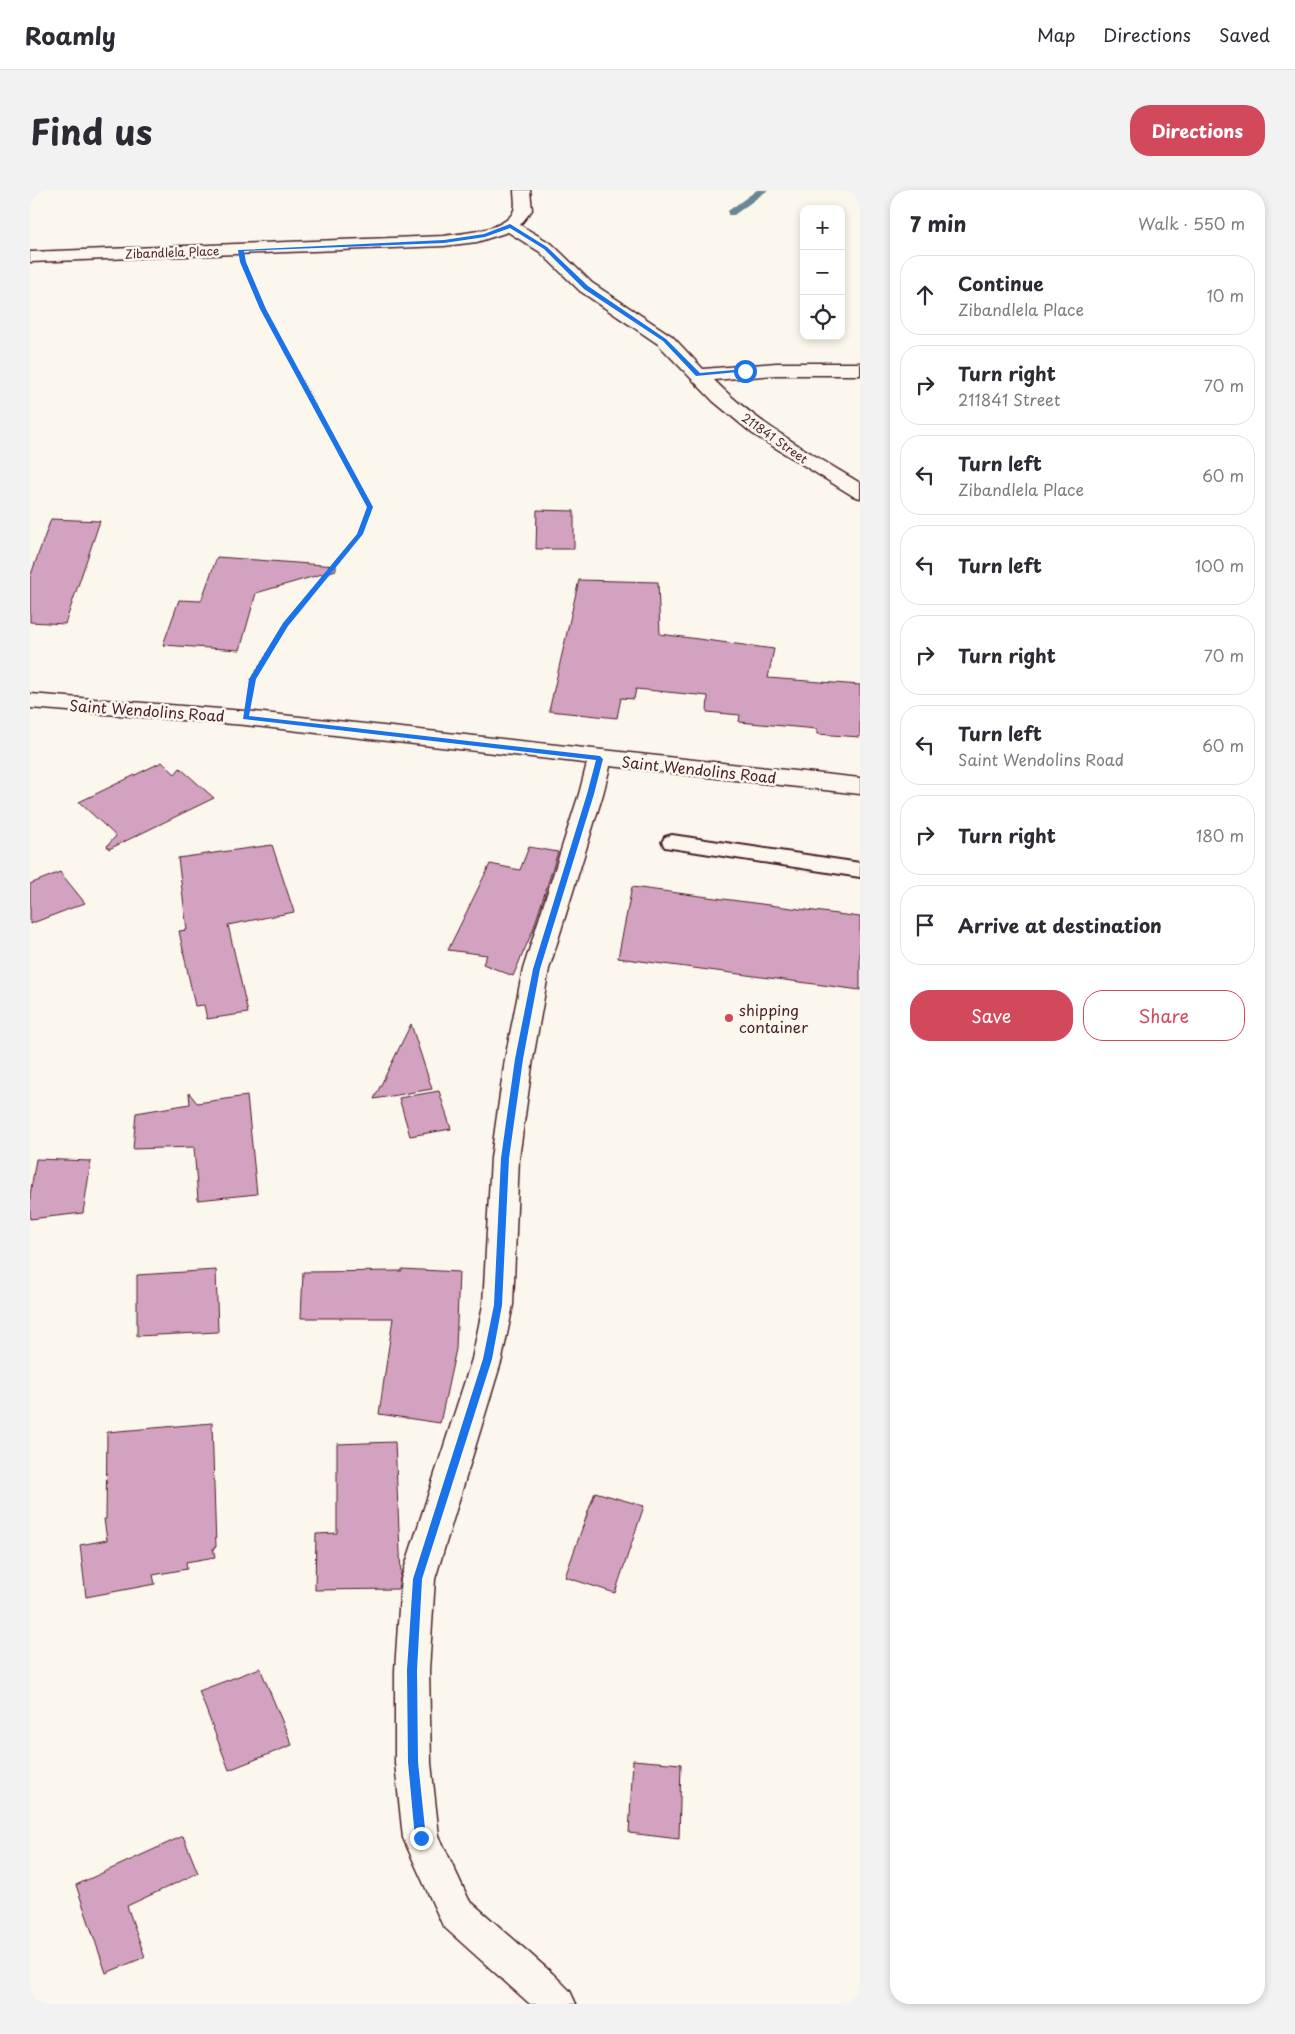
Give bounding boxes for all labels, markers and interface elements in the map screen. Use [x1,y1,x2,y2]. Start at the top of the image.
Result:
text: Roamly [25,17,116,53]
text: Map [1037,21,1075,48]
text: Directions [1103,21,1191,48]
text: Saved [1219,21,1270,48]
text: Find us [30,104,152,157]
button: Directions [1130,105,1265,156]
map controls [800,205,845,340]
button: + [800,205,845,250]
text: 7 min [910,207,966,239]
text: Walk · 550 m [1138,211,1245,235]
street label: Zibandlela Place [125,241,219,263]
button: − [800,250,845,295]
text: Continue [958,269,1044,297]
icon: ahead [911,281,939,309]
text: 10 m [1207,283,1244,307]
button: locate [800,295,845,340]
text: Zibandlela Place [958,297,1084,321]
text: Turn right [958,359,1056,387]
route start [734,360,757,383]
icon: right [911,371,939,399]
text: 70 m [1204,373,1244,397]
text: 211841 Street [958,387,1060,411]
street label: 211841 Street [738,409,812,468]
text: Turn left [958,449,1042,477]
icon: left [911,461,939,489]
text: 60 m [1202,463,1244,487]
text: Zibandlela Place [958,477,1084,501]
icon: left [911,551,939,579]
text: Turn left [958,551,1042,579]
text: 100 m [1195,553,1244,577]
icon: right [911,641,939,669]
text: Turn right [958,641,1056,669]
text: 70 m [1204,643,1244,667]
street label: Saint Wendolins Road [69,693,225,727]
text: Turn left [958,719,1042,747]
icon: left [911,731,939,759]
text: 60 m [1202,733,1244,757]
text: Saint Wendolins Road [958,747,1124,771]
street label: Saint Wendolins Road [620,749,778,789]
icon: right [911,821,939,849]
text: Turn right [958,821,1056,849]
text: 180 m [1196,823,1244,847]
icon: arrive [911,911,939,939]
text: Arrive at destination [958,911,1162,939]
button: Save [910,990,1073,1041]
button: Share [1083,990,1245,1041]
place label: shipping container [739,998,808,1038]
marker: shipping container [723,1012,735,1024]
route end [410,1827,433,1850]

